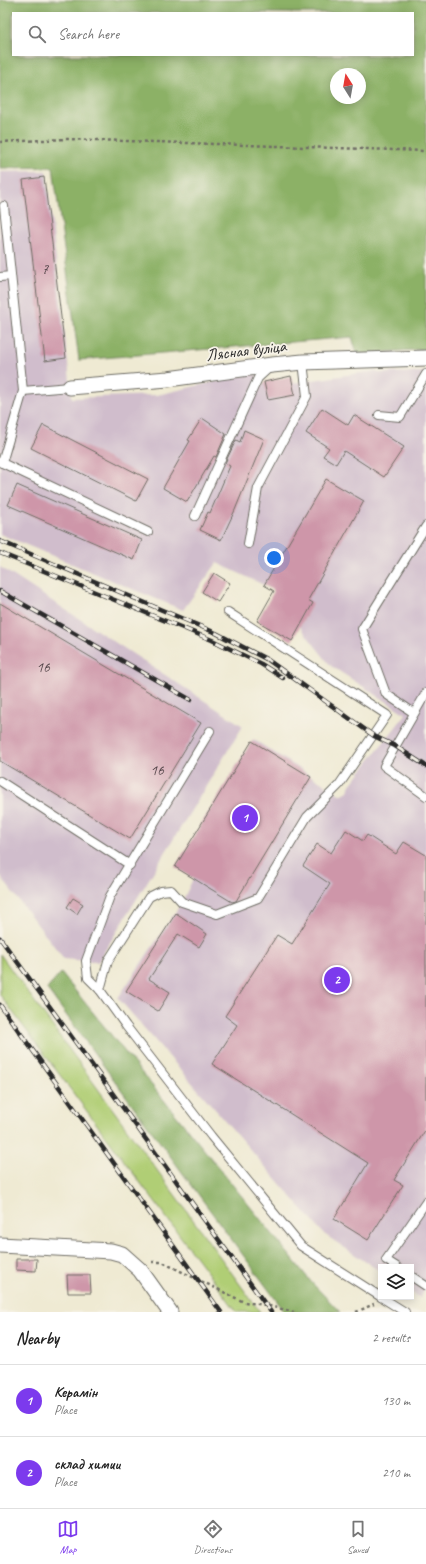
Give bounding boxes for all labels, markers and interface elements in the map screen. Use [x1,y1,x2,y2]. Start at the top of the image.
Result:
search box [12,12,414,56]
icon: search [26,23,48,45]
text: Search here [58,25,119,44]
north arrow [330,68,366,104]
house number: 7 [42,260,50,279]
street label: Лясная вуліца [205,335,289,366]
your location [264,548,284,568]
house number: 16 [36,658,51,677]
house number: 16 [150,761,165,780]
pin: 1 [232,803,258,833]
pin: 2 [324,965,350,995]
map controls [378,1264,414,1300]
button: layers [378,1264,414,1300]
text: Nearby [16,1328,59,1349]
text: 2 results [372,1330,410,1346]
text: Керамін [54,1383,97,1402]
text: 1 [26,1393,32,1409]
text: 130 m [382,1393,410,1409]
text: Place [54,1402,77,1418]
text: склад химии [54,1455,120,1474]
text: 2 [26,1465,32,1481]
text: 210 m [382,1465,410,1481]
text: Place [54,1474,77,1490]
tab: Map [57,1518,79,1556]
tab: Directions [194,1518,232,1556]
tab: Saved [347,1518,369,1556]

